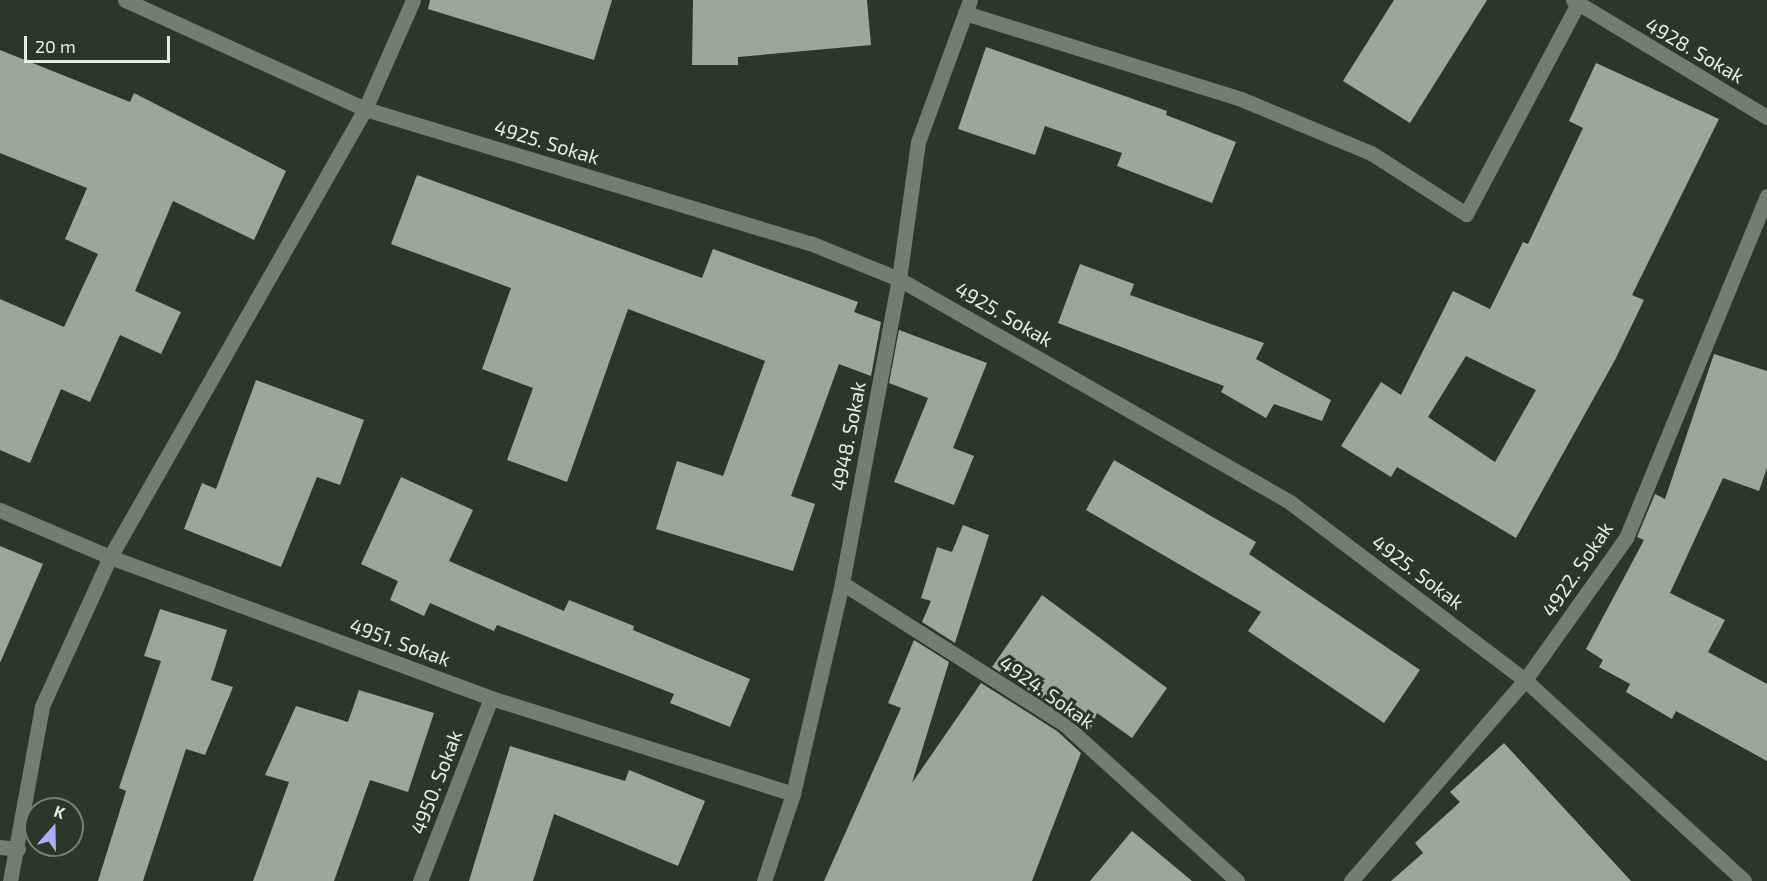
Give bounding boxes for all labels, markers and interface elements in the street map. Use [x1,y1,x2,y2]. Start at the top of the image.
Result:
street label: 4928. Sokak [1641,12,1749,88]
scale bar [27,24,172,62]
text: 20 m [35,35,76,57]
street label: 4925. Sokak [492,115,602,169]
street label: 4925. Sokak [951,276,1057,352]
street label: 4948. Sokak [826,379,870,493]
street label: 4922. Sokak [1537,517,1617,621]
street label: 4925. Sokak [1367,530,1469,614]
street label: 4951. Sokak [346,613,454,671]
street label: 4924. Sokak [995,651,1099,733]
street label: 4950. Sokak [405,727,467,837]
north arrow [24,797,84,857]
text: K [52,801,68,822]

